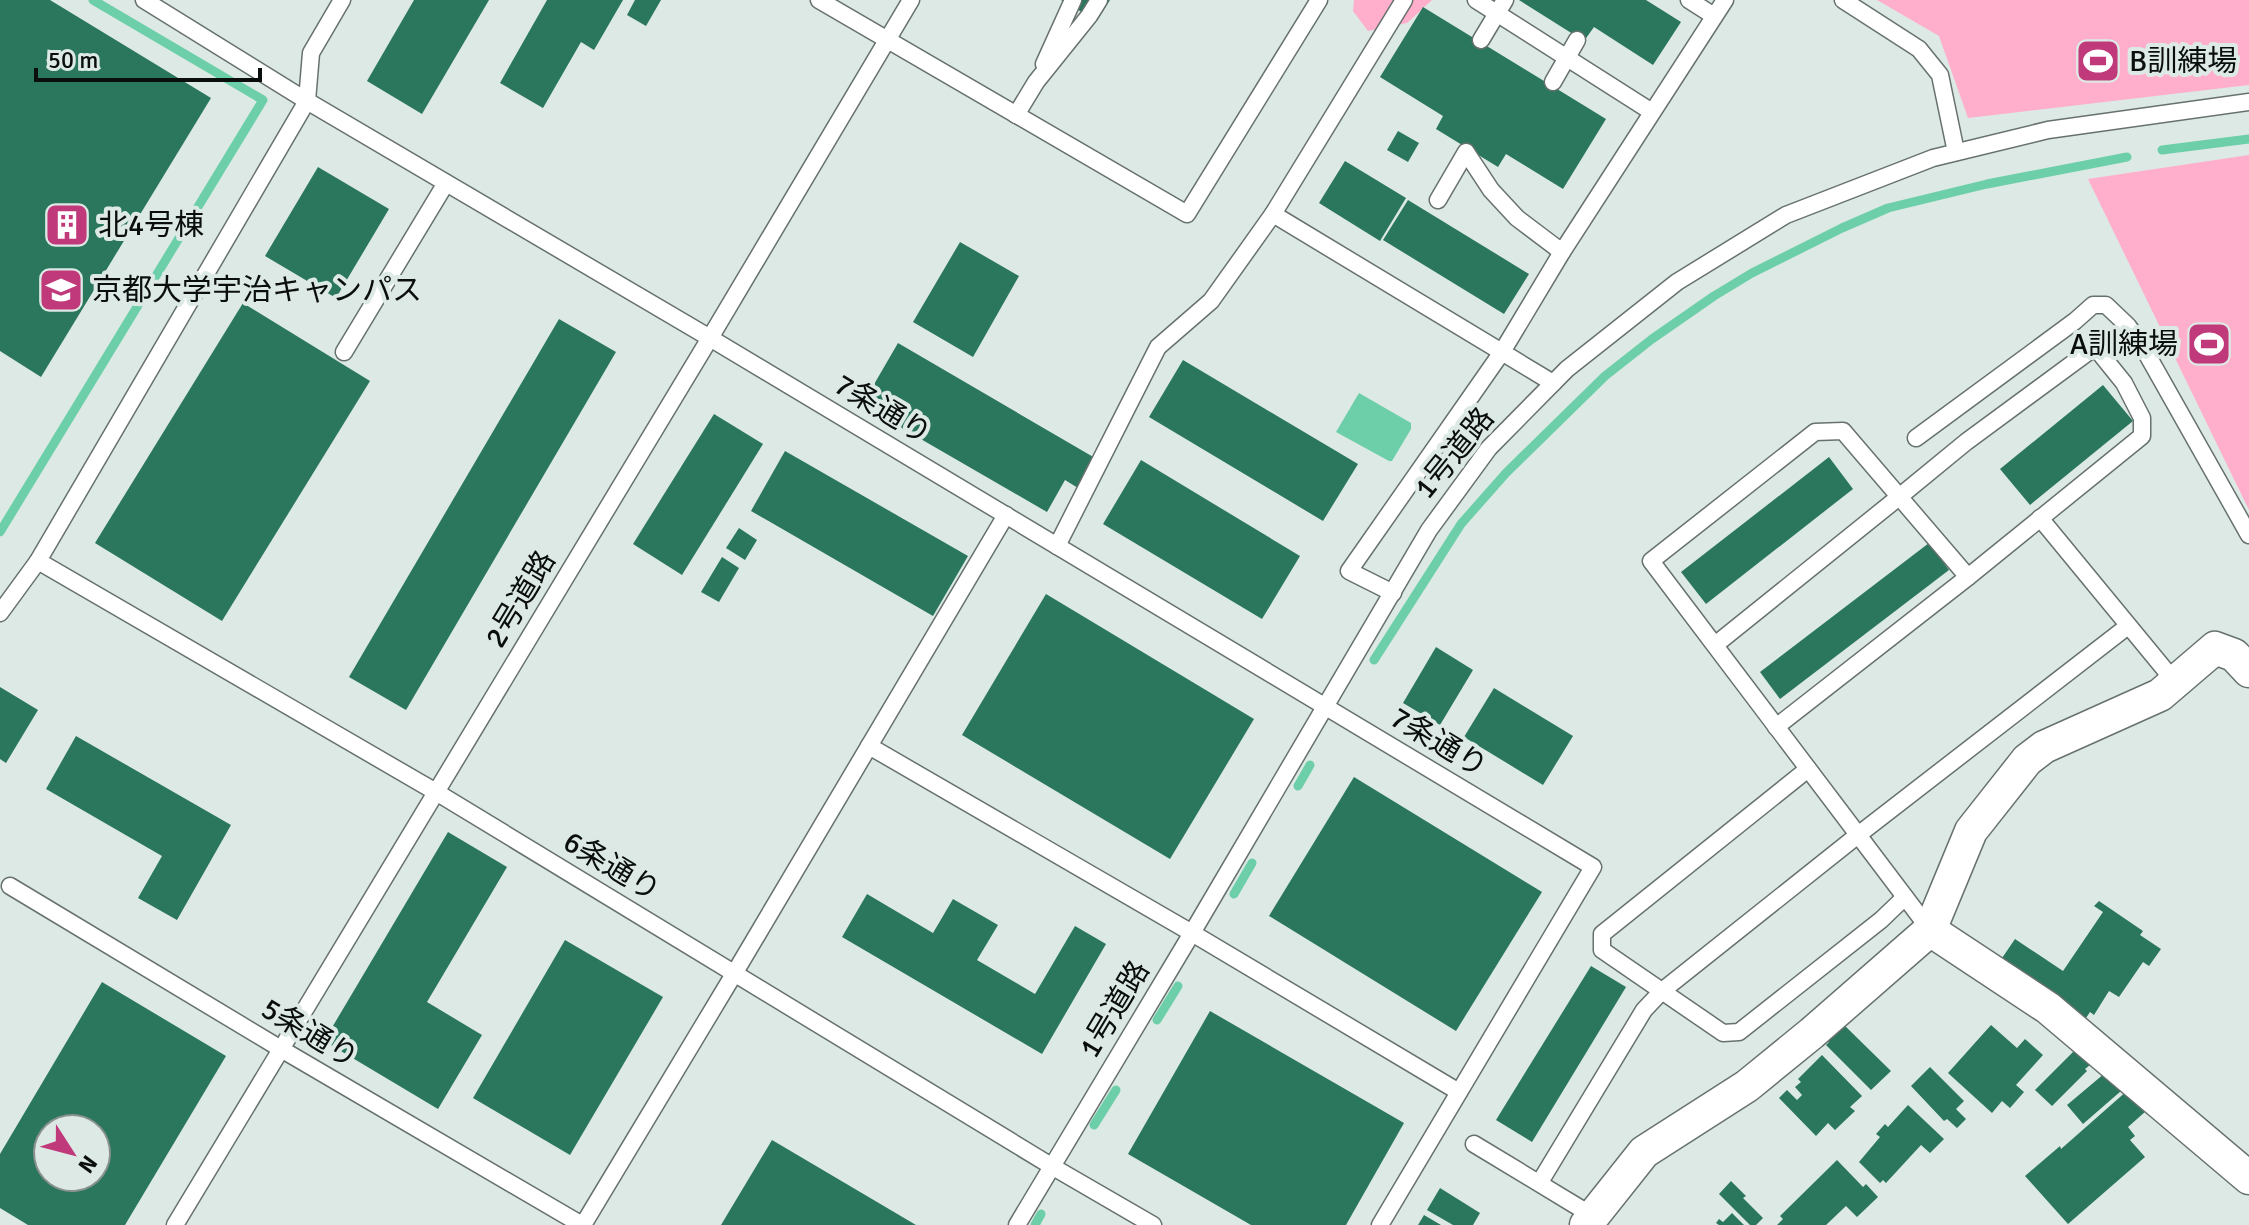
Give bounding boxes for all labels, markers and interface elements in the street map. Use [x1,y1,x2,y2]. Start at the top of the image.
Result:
scale bar [36,32,260,82]
sports icon: B訓練場 [2074,37,2122,85]
place label: B訓練場 [2129,43,2237,80]
text: 50 m [48,45,98,75]
building icon: 北4号棟 [43,201,91,249]
place label: 北4号棟 [98,207,204,244]
school or university icon: 京都大学宇治キャンパス [37,266,85,314]
place label: 京都大学宇治キャンパス [92,272,422,309]
sports icon: A訓練場 [2185,320,2233,368]
place label: A訓練場 [2070,326,2178,363]
street label: 7条通り [828,366,938,453]
street label: 1号道路 [1407,400,1502,506]
street label: 2号道路 [477,544,564,654]
street label: 7条通り [1384,699,1494,786]
street label: 6条通り [557,823,667,910]
street label: 1号道路 [1071,954,1158,1064]
street label: 5条通り [255,990,365,1077]
north arrow [32,1113,112,1193]
text: N [72,1150,103,1179]

